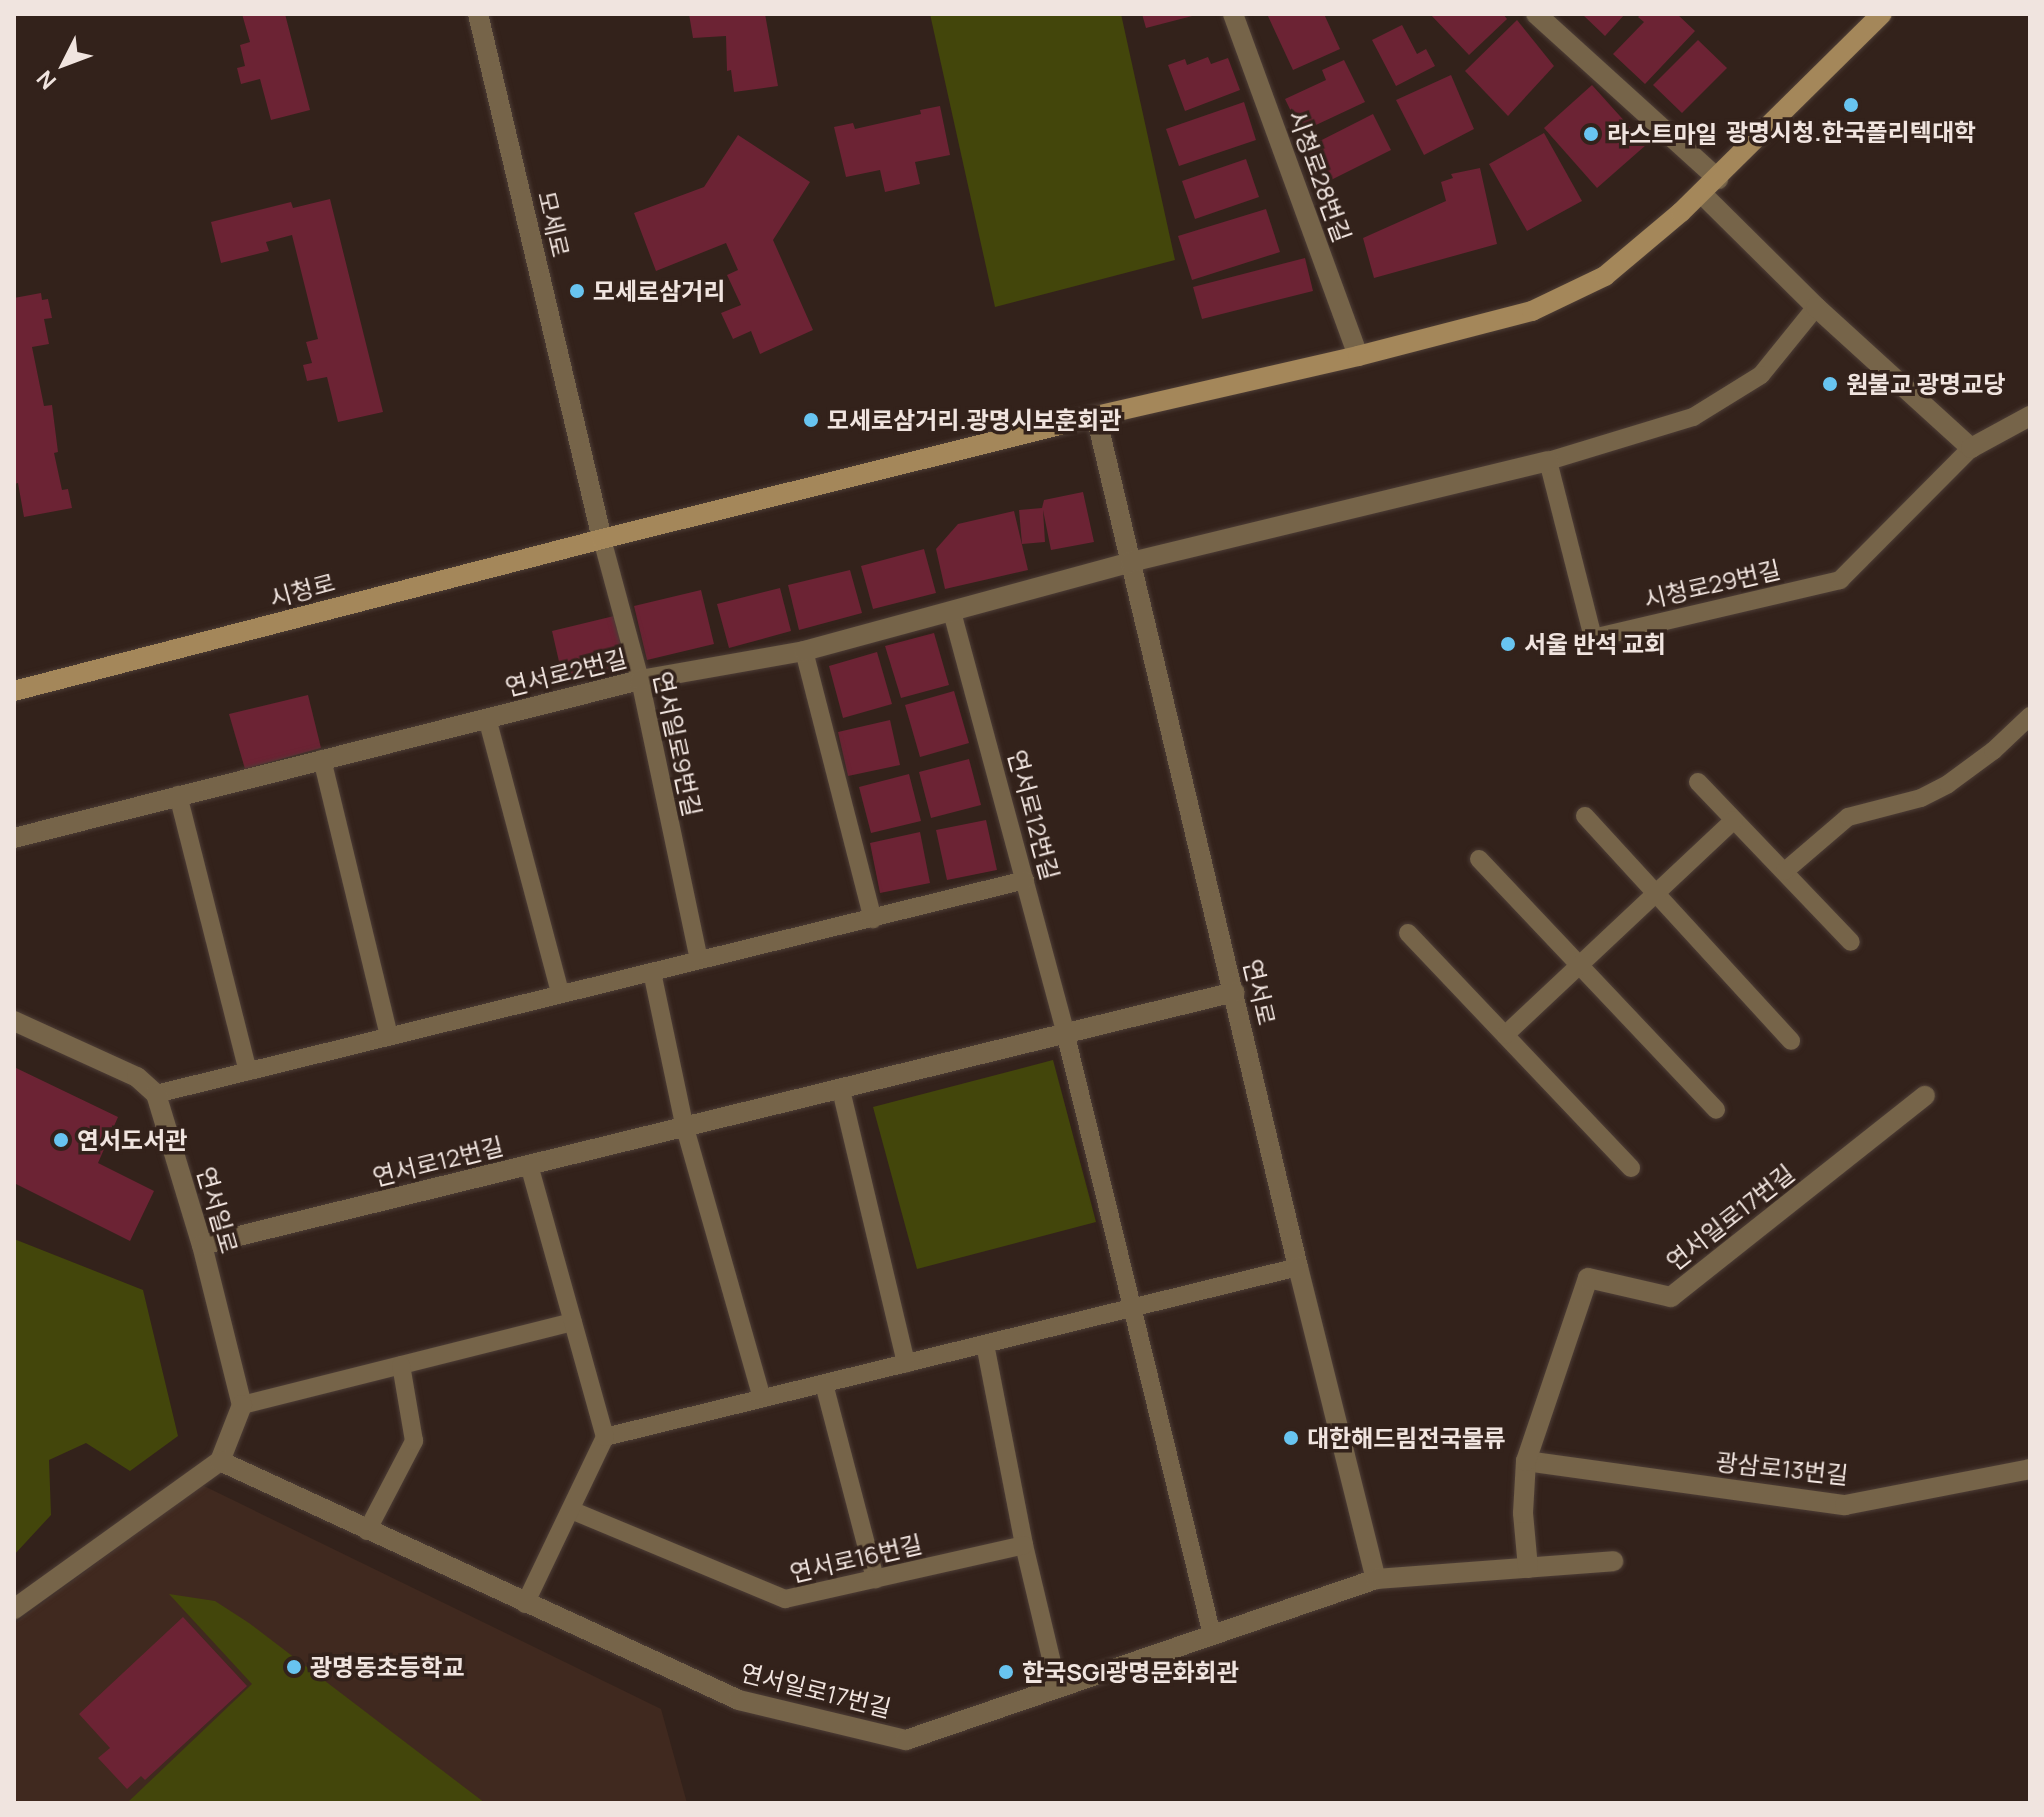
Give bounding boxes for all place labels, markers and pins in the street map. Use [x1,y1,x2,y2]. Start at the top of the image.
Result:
marker: 광명시청.한국폴리텍대학 [1842,96,1860,114]
place label: 광명시청.한국폴리텍대학 [1726,118,1976,146]
place label: 라스트마일 [1607,120,1717,148]
marker: 라스트마일 [1582,125,1600,143]
place label: 모세로삼거리 [593,277,725,305]
marker: 모세로삼거리 [568,282,586,300]
place label: 원불교 광명교당 [1846,370,2005,398]
marker: 원불교 광명교당 [1821,375,1839,393]
place label: 모세로삼거리.광명시보훈회관 [827,406,1121,434]
marker: 모세로삼거리.광명시보훈회관 [802,411,820,429]
place label: 서울 반석 교회 [1524,630,1666,658]
marker: 서울 반석 교회 [1499,635,1517,653]
place label: 연서도서관 [77,1126,187,1154]
marker: 연서도서관 [52,1131,70,1149]
place label: 대한해드림전국물류 [1307,1424,1506,1452]
marker: 대한해드림전국물류 [1282,1429,1300,1447]
place label: 광명동초등학교 [310,1653,465,1681]
marker: 광명동초등학교 [285,1658,303,1676]
place label: 한국SGI광명문화회관 [1022,1658,1239,1686]
marker: 한국SGI광명문화회관 [997,1663,1015,1681]

